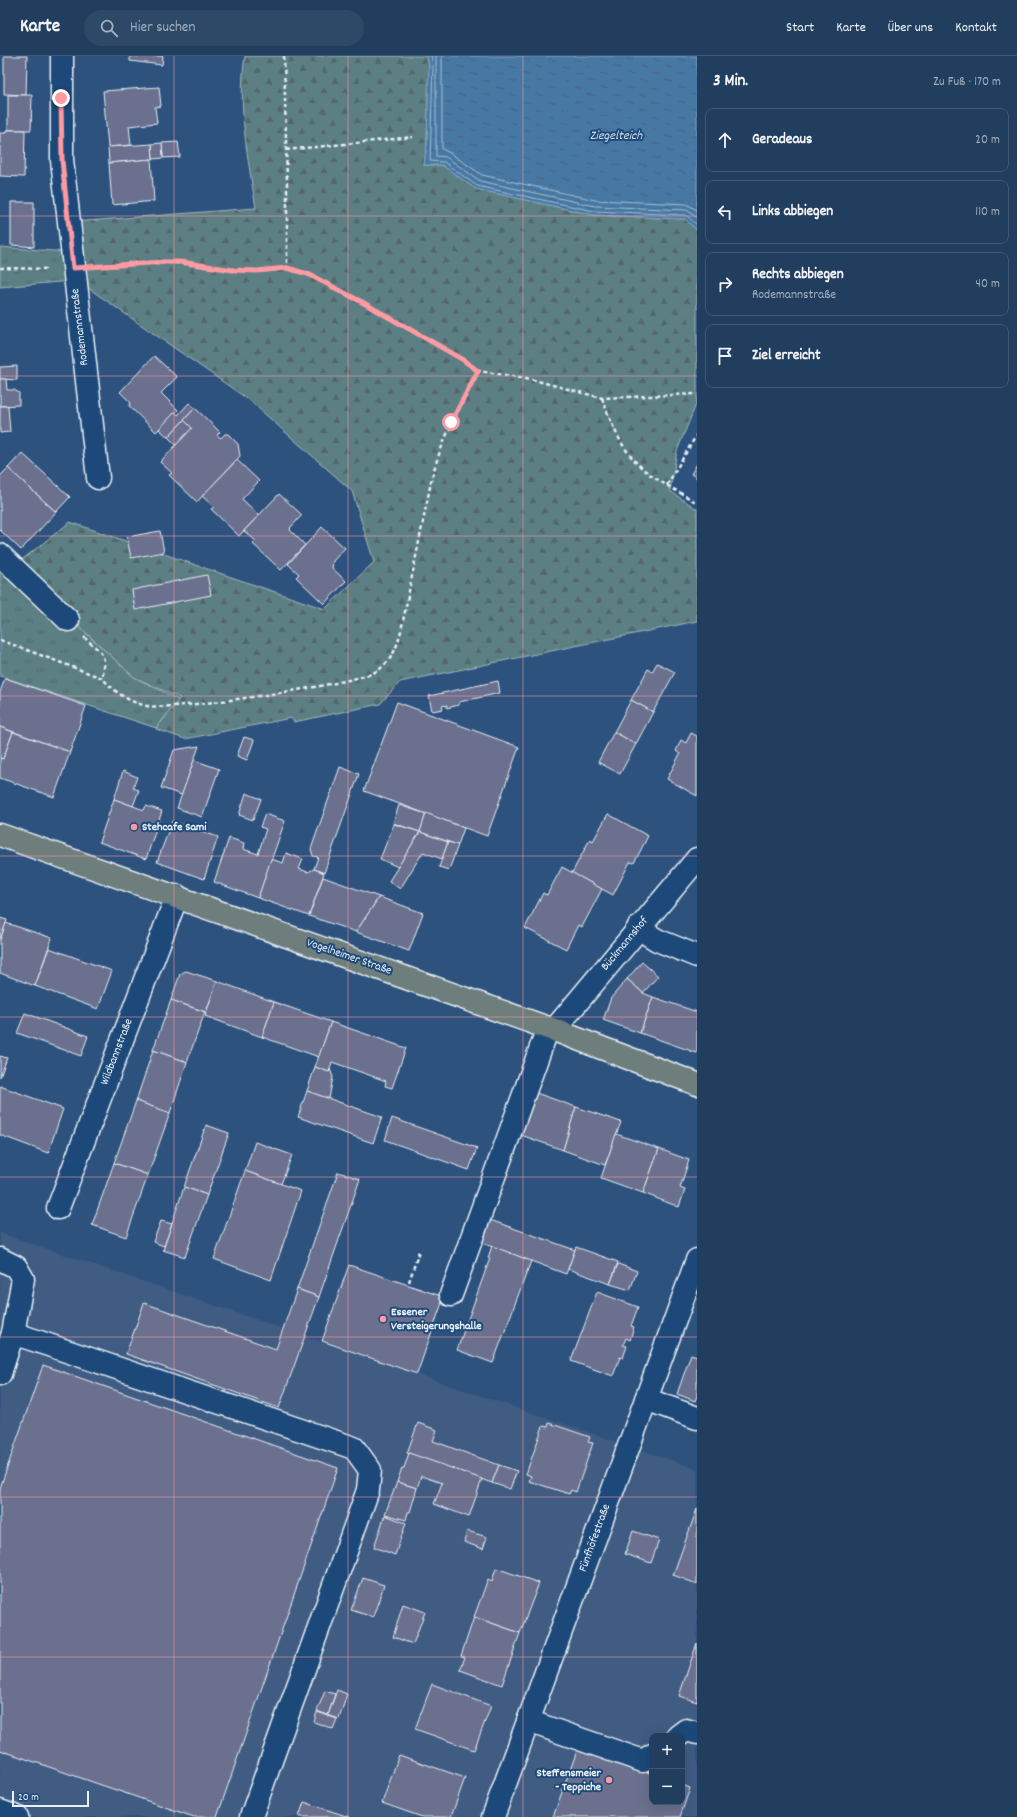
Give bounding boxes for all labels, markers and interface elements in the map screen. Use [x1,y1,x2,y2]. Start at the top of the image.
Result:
search box [84,10,364,46]
text: Karte [20,14,60,41]
icon: search [98,17,120,39]
text: Hier suchen [130,17,195,39]
text: Start [786,18,814,38]
text: Karte [836,18,866,38]
text: Über uns [888,18,933,38]
text: Kontakt [955,18,997,38]
text: 3 Min. [713,70,748,94]
text: Zu Fuß · 170 m [933,73,1001,92]
route end [52,89,70,107]
water label: Ziegelteich [590,127,643,146]
icon: ahead [714,129,736,151]
text: Geradeaus [752,129,812,151]
text: 20 m [975,131,1000,150]
icon: left [714,201,736,223]
text: Links abbiegen [752,201,833,223]
text: 110 m [975,203,1000,222]
text: Rechts abbiegen [752,264,844,286]
icon: right [714,273,736,295]
text: 40 m [976,275,1000,294]
text: Rodemannstraße [752,286,836,305]
street label: Rodemannstraße [67,287,93,367]
icon: arrive [714,345,736,367]
text: Ziel erreicht [752,345,820,367]
route start [442,413,460,431]
place label: Stehcafe Sami [142,819,207,836]
marker: Stehcafe Sami [129,822,139,832]
street label: Bückmannshof [597,913,653,975]
street label: Vogelheimer Straße [304,934,394,980]
street label: Wildbannstraße [97,1016,137,1088]
place label: Essener Versteigerungshalle [391,1304,482,1335]
marker: Essener Versteigerungshalle [378,1314,388,1324]
street label: Fünfhöfestraße [575,1502,615,1574]
map controls [649,1733,685,1805]
button: + [649,1733,685,1769]
place label: Steffensmeier - Teppiche [537,1765,602,1796]
button: − [649,1769,685,1805]
marker: Steffensmeier - Teppiche [604,1775,614,1785]
scale bar [12,1789,89,1808]
text: 20 m [18,1790,39,1806]

